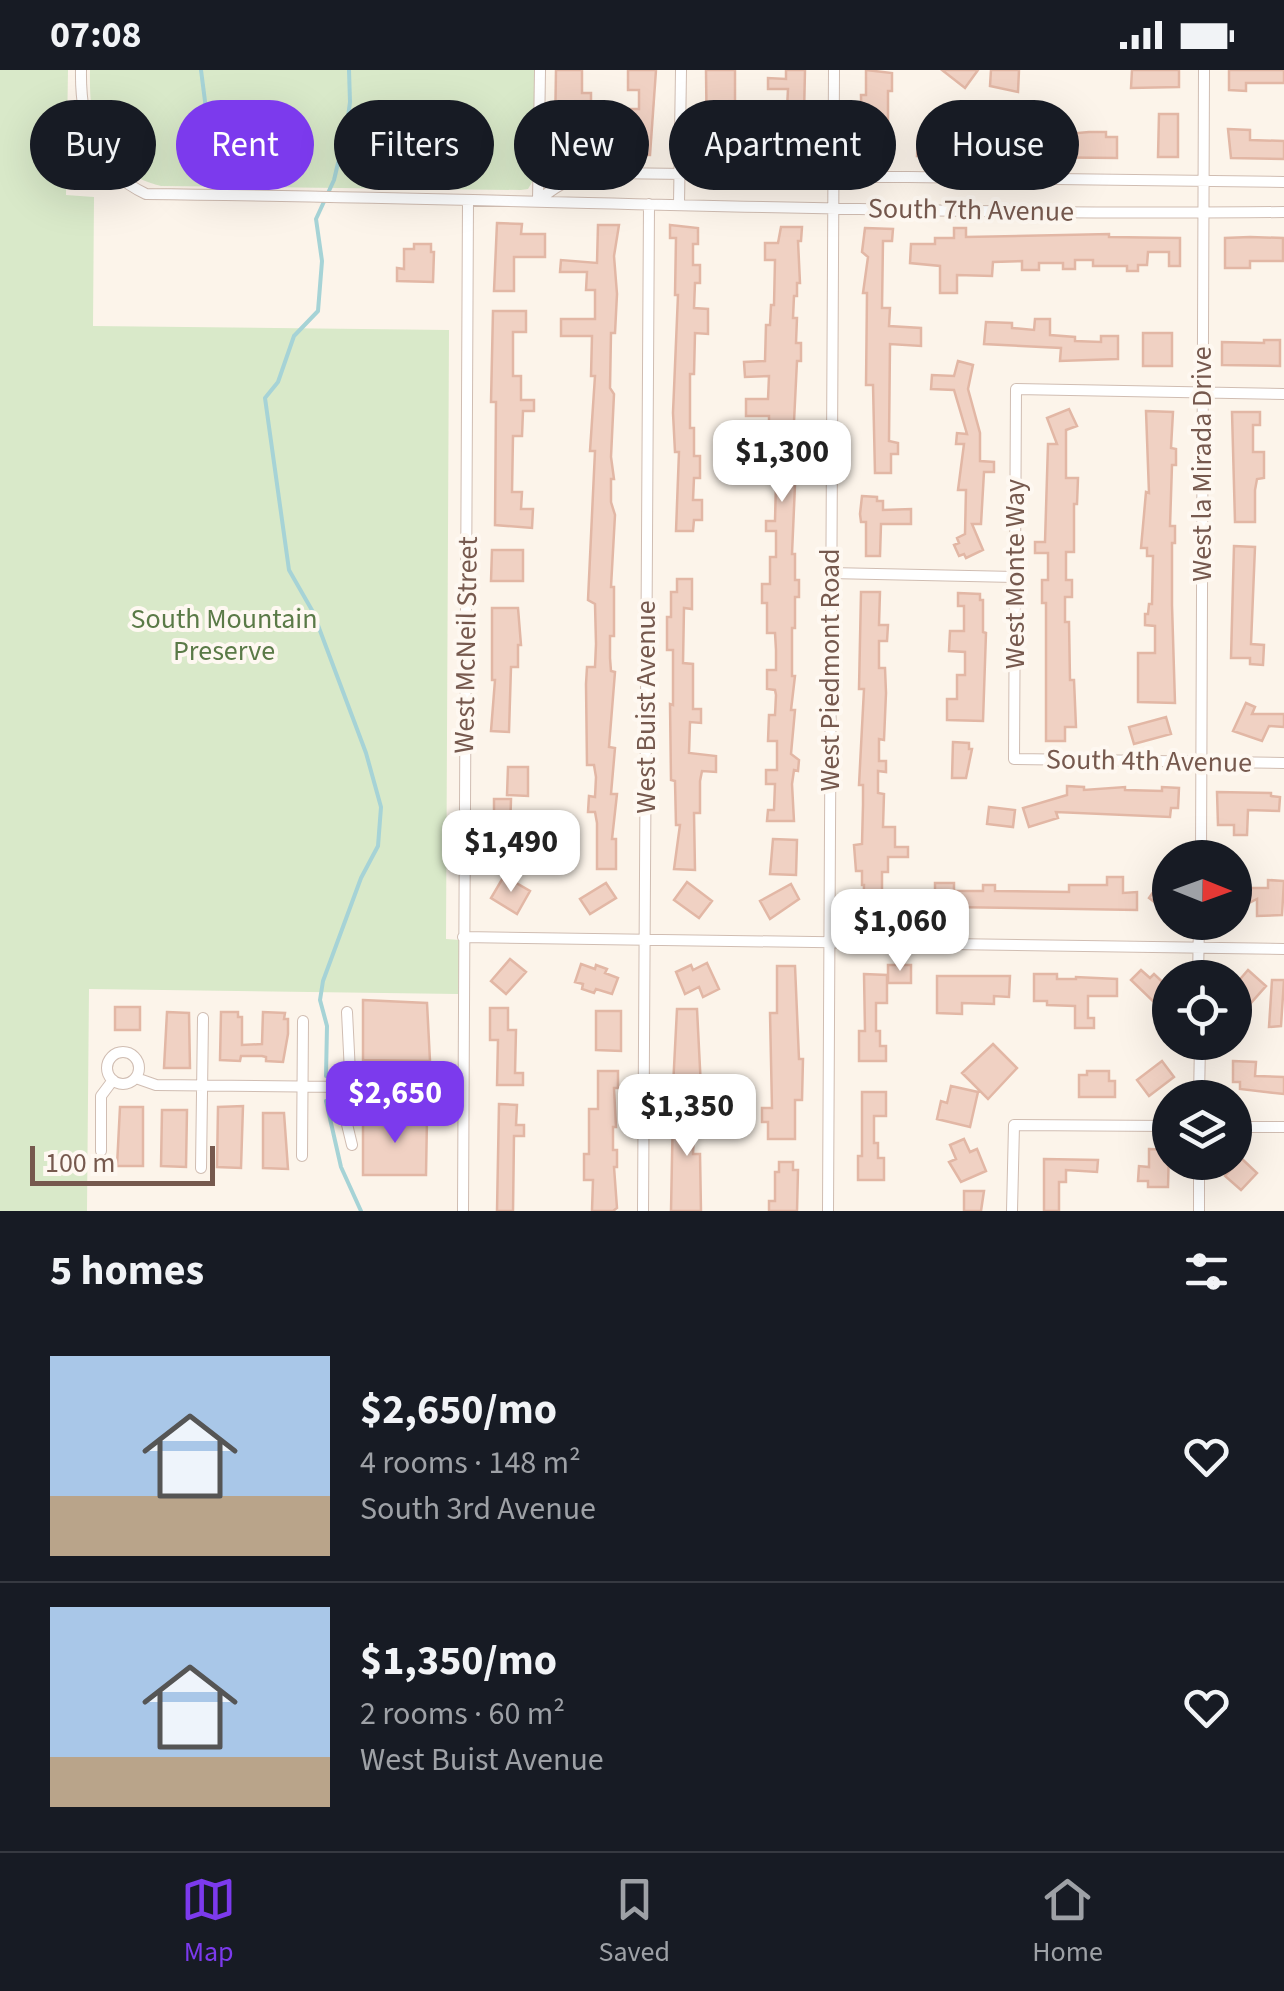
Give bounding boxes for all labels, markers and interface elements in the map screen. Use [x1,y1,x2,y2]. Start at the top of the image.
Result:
text: 07:08 [50,8,142,62]
chip: Buy [30,100,156,190]
chip: Rent [176,100,314,190]
chip: Filters [334,100,494,190]
chip: New [514,100,649,190]
chip: Apartment [669,100,896,190]
chip: House [916,100,1079,190]
street label: South 7th Avenue [868,188,1074,232]
street label: West la Mirada Drive [1182,346,1222,582]
pin: $1,300 [701,420,863,505]
text: $1,300 [735,429,829,475]
street label: West Monte Way [995,479,1035,669]
street label: West McNeil Street [444,536,488,754]
street label: West Piedmont Road [810,548,850,792]
park label: South Mountain Preserve [131,599,317,671]
street label: West Buist Avenue [626,600,666,814]
street label: South 4th Avenue [1046,739,1252,783]
pin: $1,490 [430,810,592,895]
text: $1,490 [464,819,558,865]
north arrow [1152,840,1252,940]
map controls [1152,840,1252,1180]
pin: $1,060 [819,889,981,974]
text: $1,060 [853,898,947,944]
button: locate [1152,960,1252,1060]
pin: $2,650 [314,1061,476,1146]
text: $2,650 [348,1070,442,1116]
pin: $1,350 [606,1074,768,1159]
button: layers [1152,1080,1252,1180]
text: $1,350 [640,1083,734,1129]
scale bar [30,1141,215,1186]
text: 100 m [45,1143,116,1183]
text: 5 homes [50,1241,204,1301]
icon: filters [1179,1244,1234,1299]
text: $2,650/mo [360,1380,557,1440]
icon: home [130,1396,250,1516]
icon: heart [1179,1429,1234,1484]
text: 4 rooms · 148 m² [360,1440,581,1486]
text: South 3rd Avenue [360,1486,596,1532]
text: $1,350/mo [360,1631,557,1691]
icon: home [130,1647,250,1767]
icon: heart [1179,1680,1234,1735]
text: 2 rooms · 60 m² [360,1691,565,1737]
text: West Buist Avenue [360,1737,604,1783]
tab: Map [181,1872,236,1972]
tab: Saved [598,1872,670,1972]
tab: Home [1032,1872,1103,1972]

